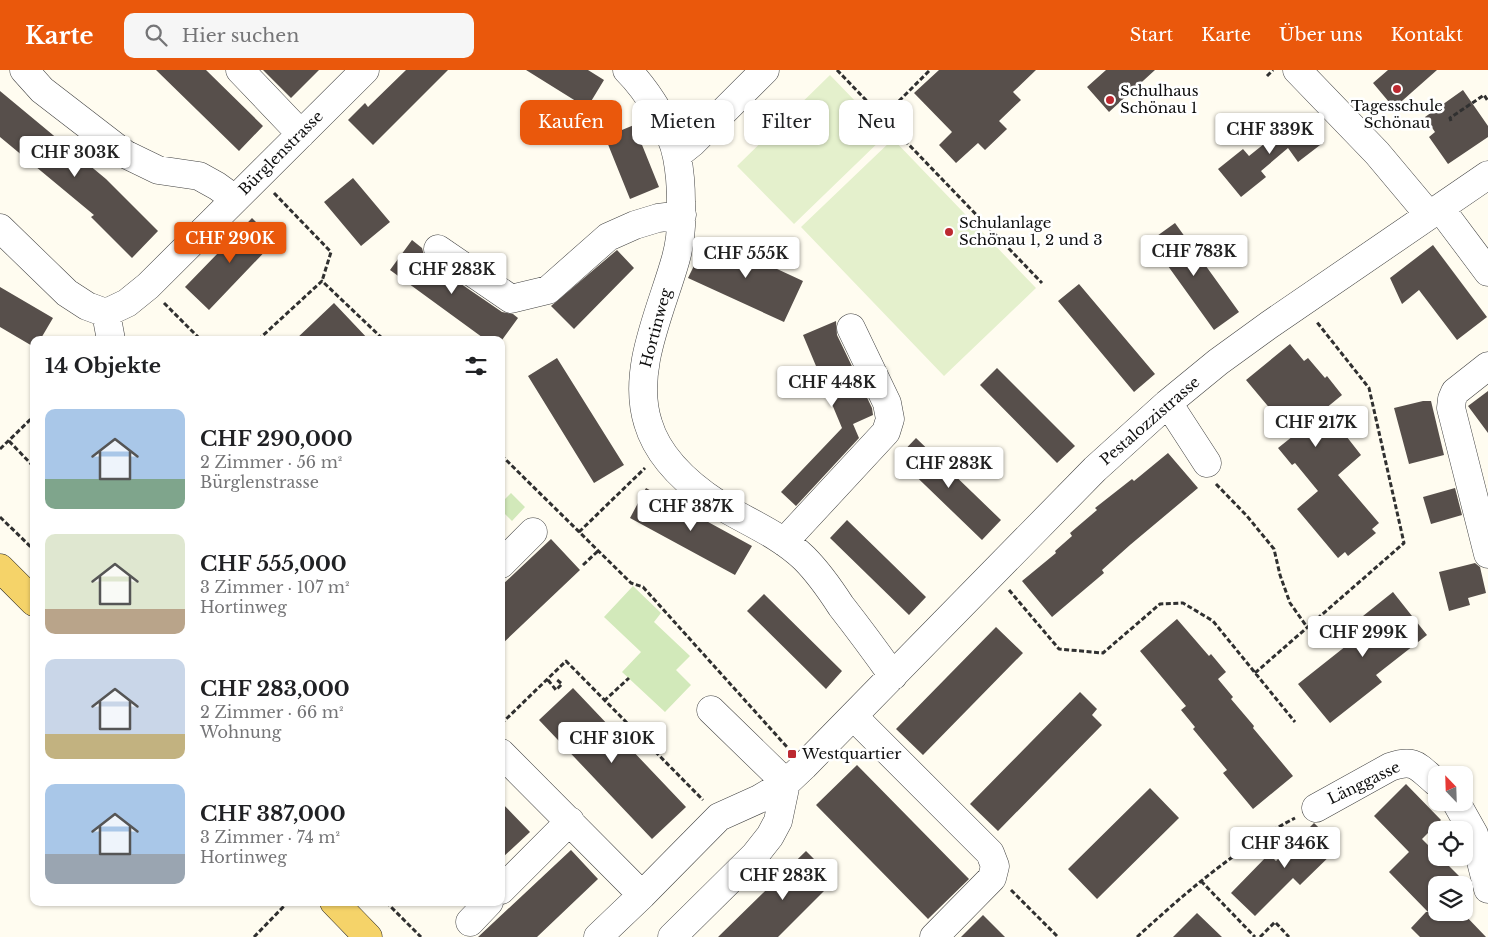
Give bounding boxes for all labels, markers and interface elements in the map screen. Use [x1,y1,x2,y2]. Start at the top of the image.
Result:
search box [124,13,474,58]
text: Karte [25,21,94,50]
icon: search [142,21,170,49]
text: Hier suchen [182,24,299,47]
text: Start [1130,24,1173,46]
text: Karte [1201,24,1251,46]
text: Über uns [1279,24,1363,46]
text: Kontakt [1391,24,1463,46]
place label: Schulhaus Schönau 1 [1120,81,1199,117]
marker: Tagesschule Schönau [1391,83,1403,95]
marker: Schulhaus Schönau 1 [1104,94,1116,106]
place label: Tagesschule Schönau [1351,96,1443,132]
chip: Kaufen [520,100,622,145]
chip: Mieten [632,100,734,145]
chip: Filter [744,100,829,145]
chip: Neu [839,100,913,145]
street label: Bürglenstrasse [234,106,327,199]
pin: CHF 339K [1218,112,1322,155]
text: CHF 339K [1226,119,1314,139]
pin: CHF 303K [23,136,127,178]
text: CHF 303K [31,142,119,162]
place label: Schulanlage Schönau 1, 2 und 3 [959,213,1103,249]
pin: CHF 290K [178,222,282,264]
marker: Schulanlage Schönau 1, 2 und 3 [943,226,955,238]
text: CHF 290K [185,228,275,248]
pin: CHF 783K [1142,234,1246,277]
pin: CHF 555K [694,236,798,279]
text: CHF 783K [1152,241,1236,261]
text: CHF 555K [704,243,788,263]
pin: CHF 283K [400,252,504,295]
text: CHF 283K [408,259,496,279]
street label: Hortinweg [636,285,675,370]
icon: filters [462,352,490,380]
text: 14 Objekte [45,353,161,379]
pin: CHF 448K [780,366,884,408]
text: CHF 448K [788,372,876,392]
street label: Pestalozzistrasse [1096,372,1203,469]
pin: CHF 217K [1264,406,1368,448]
text: CHF 217K [1275,412,1357,432]
text: CHF 290,000 [200,426,352,452]
icon: home [85,429,145,489]
pin: CHF 283K [897,446,1001,489]
text: 2 Zimmer · 56 m² [200,452,342,472]
text: CHF 283K [905,453,993,473]
text: Bürglenstrasse [200,472,319,492]
pin: CHF 387K [639,490,743,532]
text: CHF 387K [649,496,733,516]
text: CHF 555,000 [200,551,347,577]
icon: home [85,554,145,614]
text: 3 Zimmer · 107 m² [200,577,350,597]
text: Hortinweg [200,597,287,617]
pin: CHF 299K [1311,616,1415,658]
text: CHF 299K [1319,622,1407,642]
text: CHF 283,000 [200,676,350,702]
icon: home [85,679,145,739]
text: 2 Zimmer · 66 m² [200,702,344,722]
text: Wohnung [200,722,281,742]
pin: CHF 310K [560,722,664,764]
text: CHF 310K [569,728,655,748]
place label: Westquartier [801,744,902,763]
marker: Westquartier [786,748,798,760]
street label: Länggasse [1325,757,1403,808]
north arrow [1428,766,1472,811]
map controls [1428,766,1473,921]
text: CHF 387,000 [200,801,346,827]
icon: home [85,804,145,864]
button: locate [1428,821,1473,866]
pin: CHF 346K [1233,826,1337,869]
text: 3 Zimmer · 74 m² [200,827,340,847]
text: CHF 346K [1241,833,1329,853]
text: Hortinweg [200,847,287,867]
pin: CHF 283K [731,858,835,901]
text: CHF 283K [739,865,827,885]
button: layers [1428,876,1473,921]

